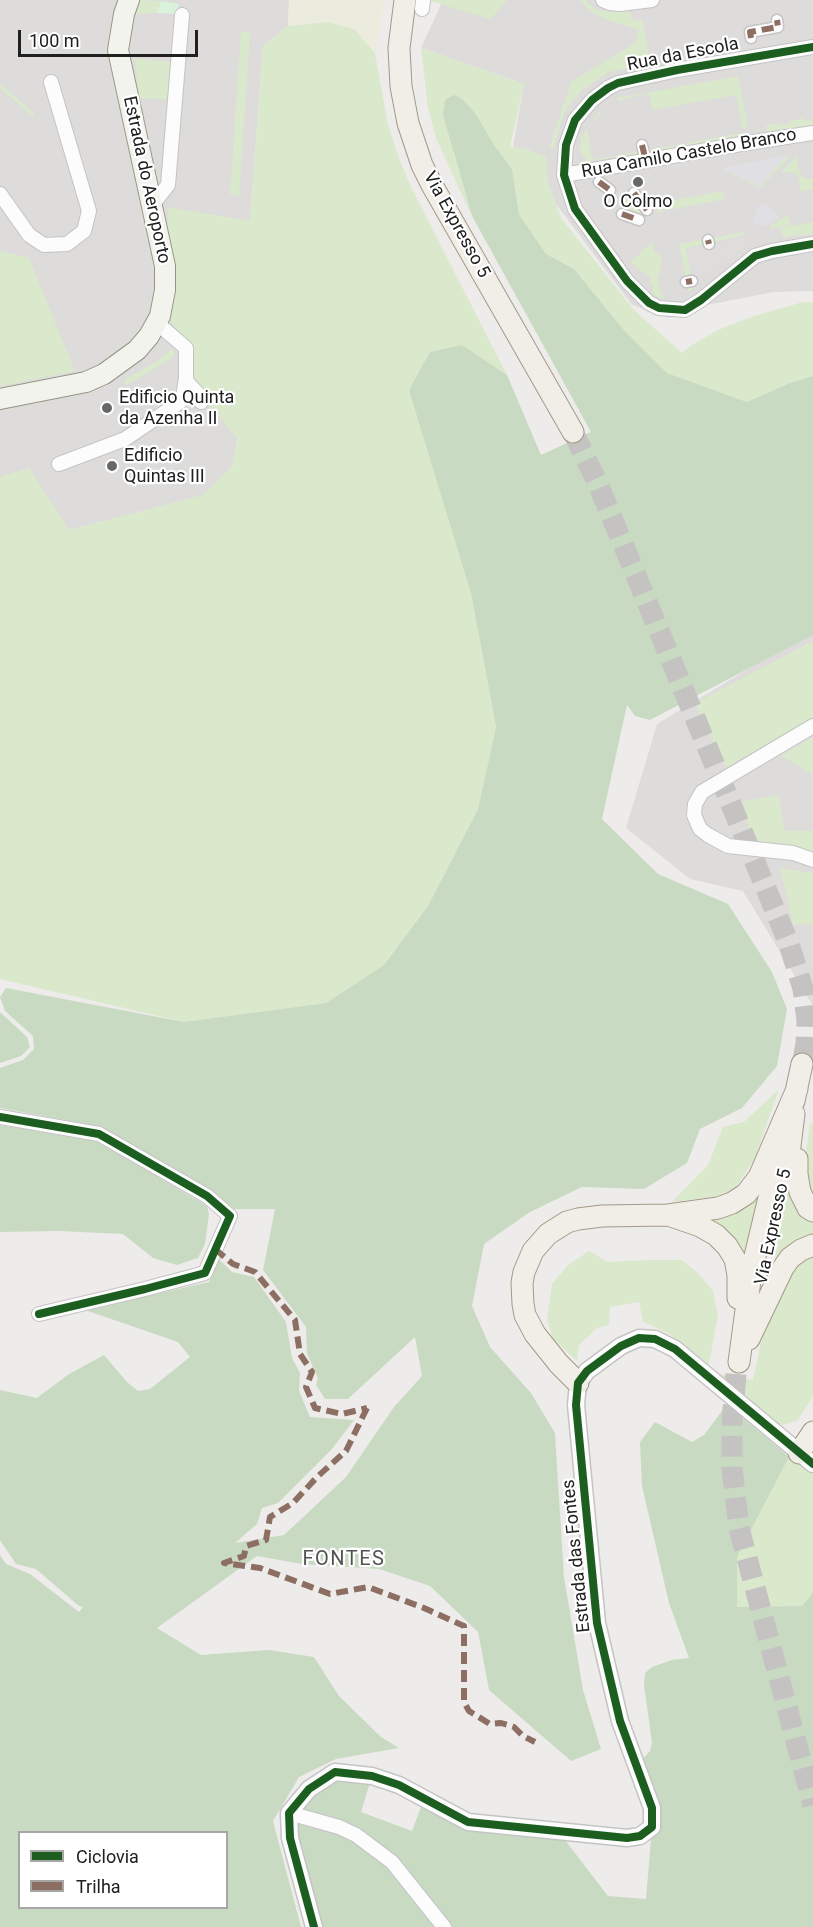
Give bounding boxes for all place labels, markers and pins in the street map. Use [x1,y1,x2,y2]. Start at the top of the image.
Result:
marker: O Colmo [631,175,645,189]
place label: O Colmo [603,191,673,213]
place label: Edificio Quinta da Azenha II [119,387,234,430]
marker: Edificio Quinta da Azenha II [100,401,114,415]
place label: Edificio Quintas III [124,445,205,488]
marker: Edificio Quintas III [105,459,119,473]

